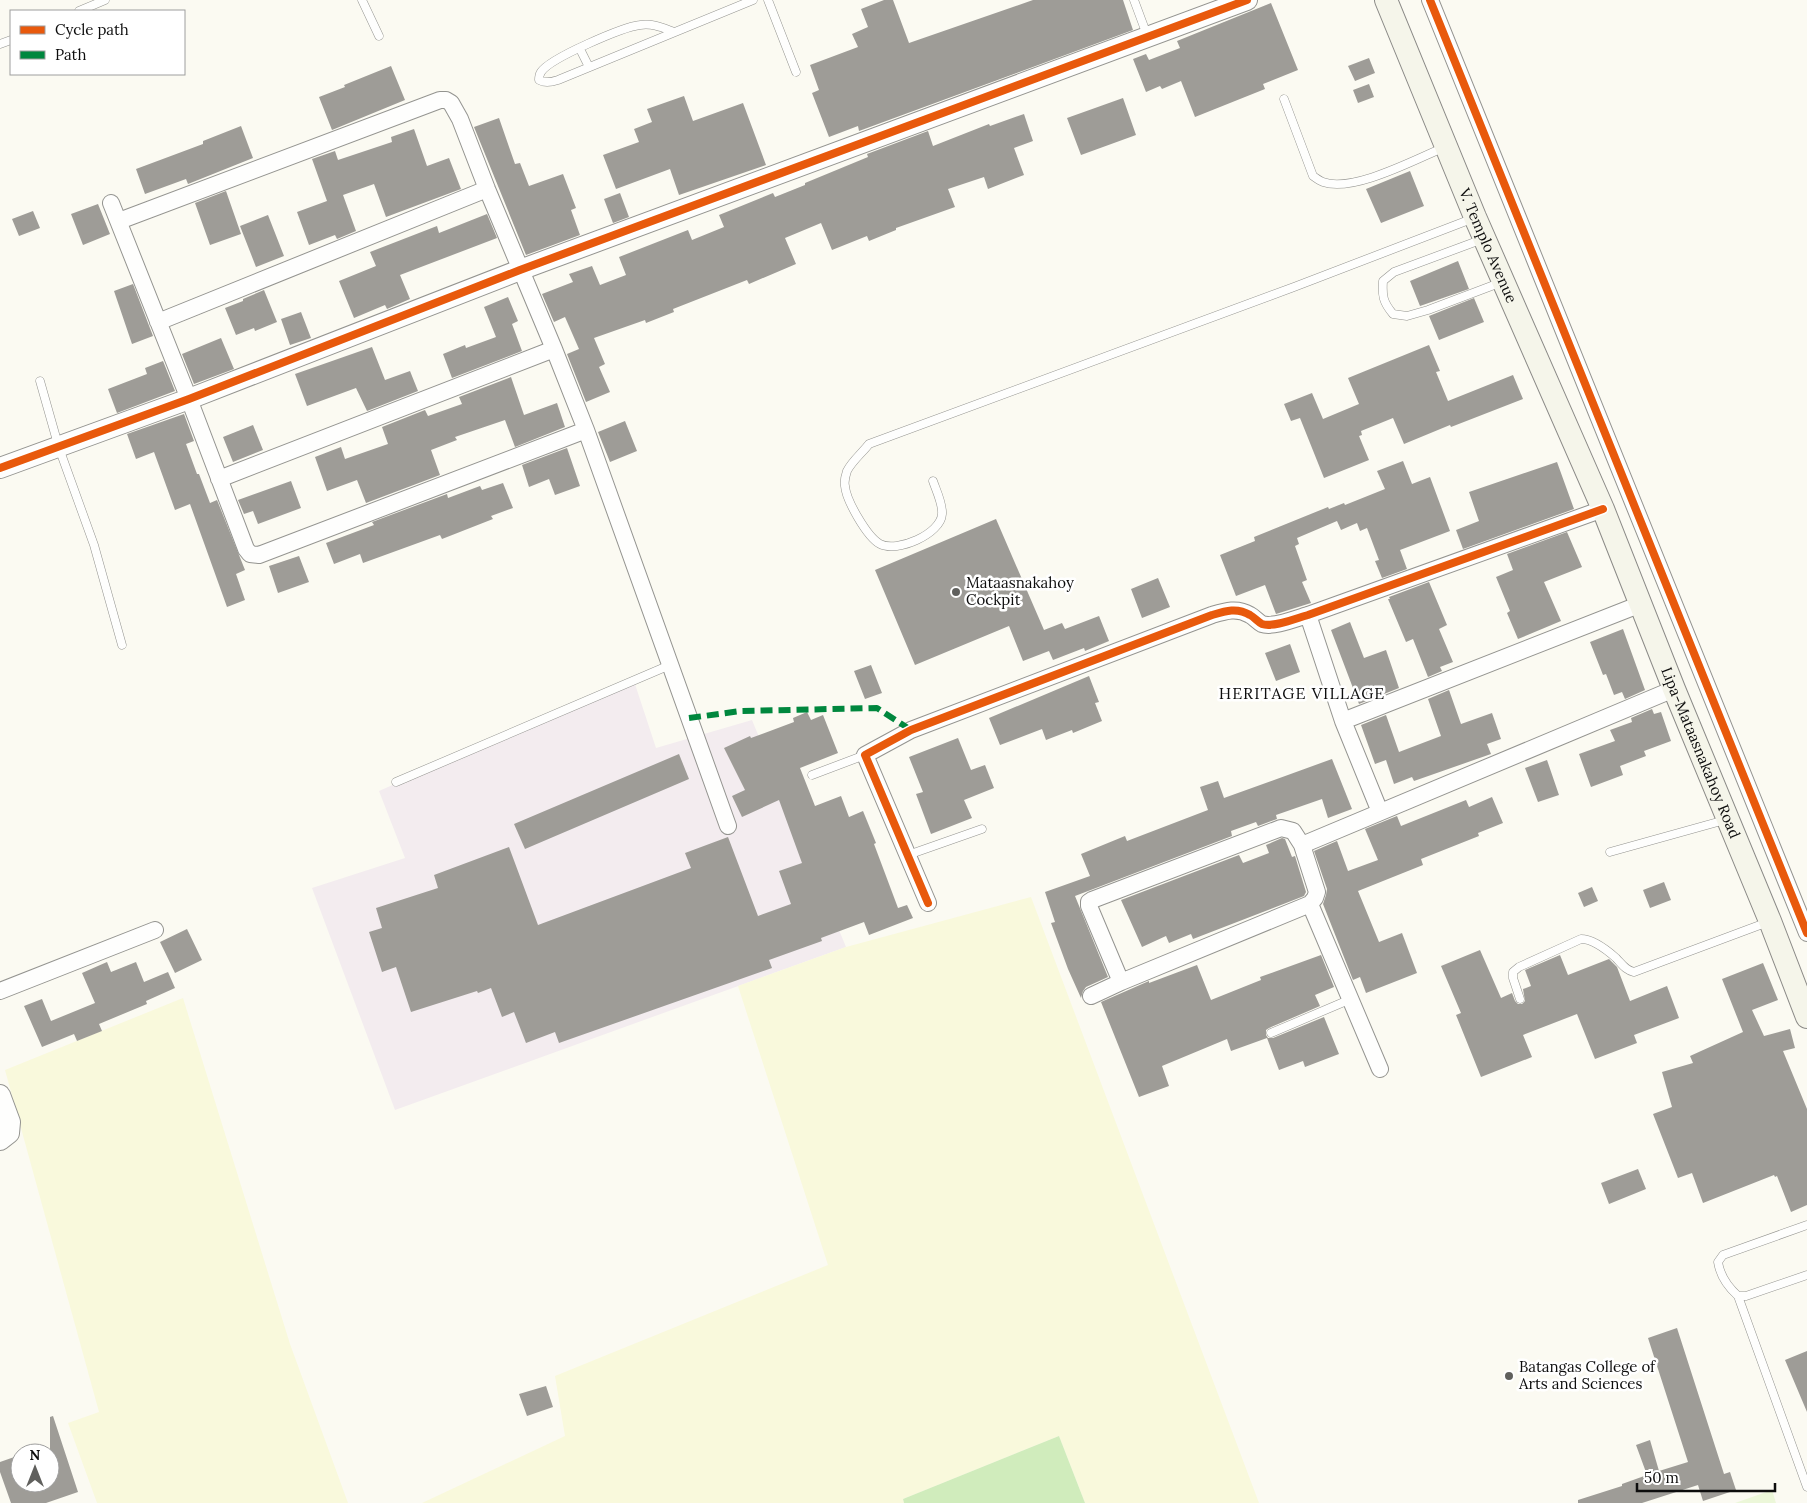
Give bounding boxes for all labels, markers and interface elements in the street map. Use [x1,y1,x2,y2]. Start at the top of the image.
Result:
legend [10,10,185,75]
text: Cycle path [55,20,129,39]
text: Path [55,45,86,64]
street label: V. Templo Avenue [1455,184,1522,306]
place label: Mataasnakahoy Cockpit [966,573,1074,609]
marker: Mataasnakahoy Cockpit [950,586,962,598]
street label: Lipa-Mataasnakahoy Road [1657,664,1745,841]
district label: HERITAGE VILLAGE [1219,683,1385,703]
place label: Batangas College of Arts and Sciences [1518,1357,1656,1393]
marker: Batangas College of Arts and Sciences [1503,1370,1515,1382]
north arrow [10,1443,60,1493]
text: N [30,1446,41,1464]
scale bar [1637,1460,1774,1492]
text: 50 m [1644,1468,1679,1487]

